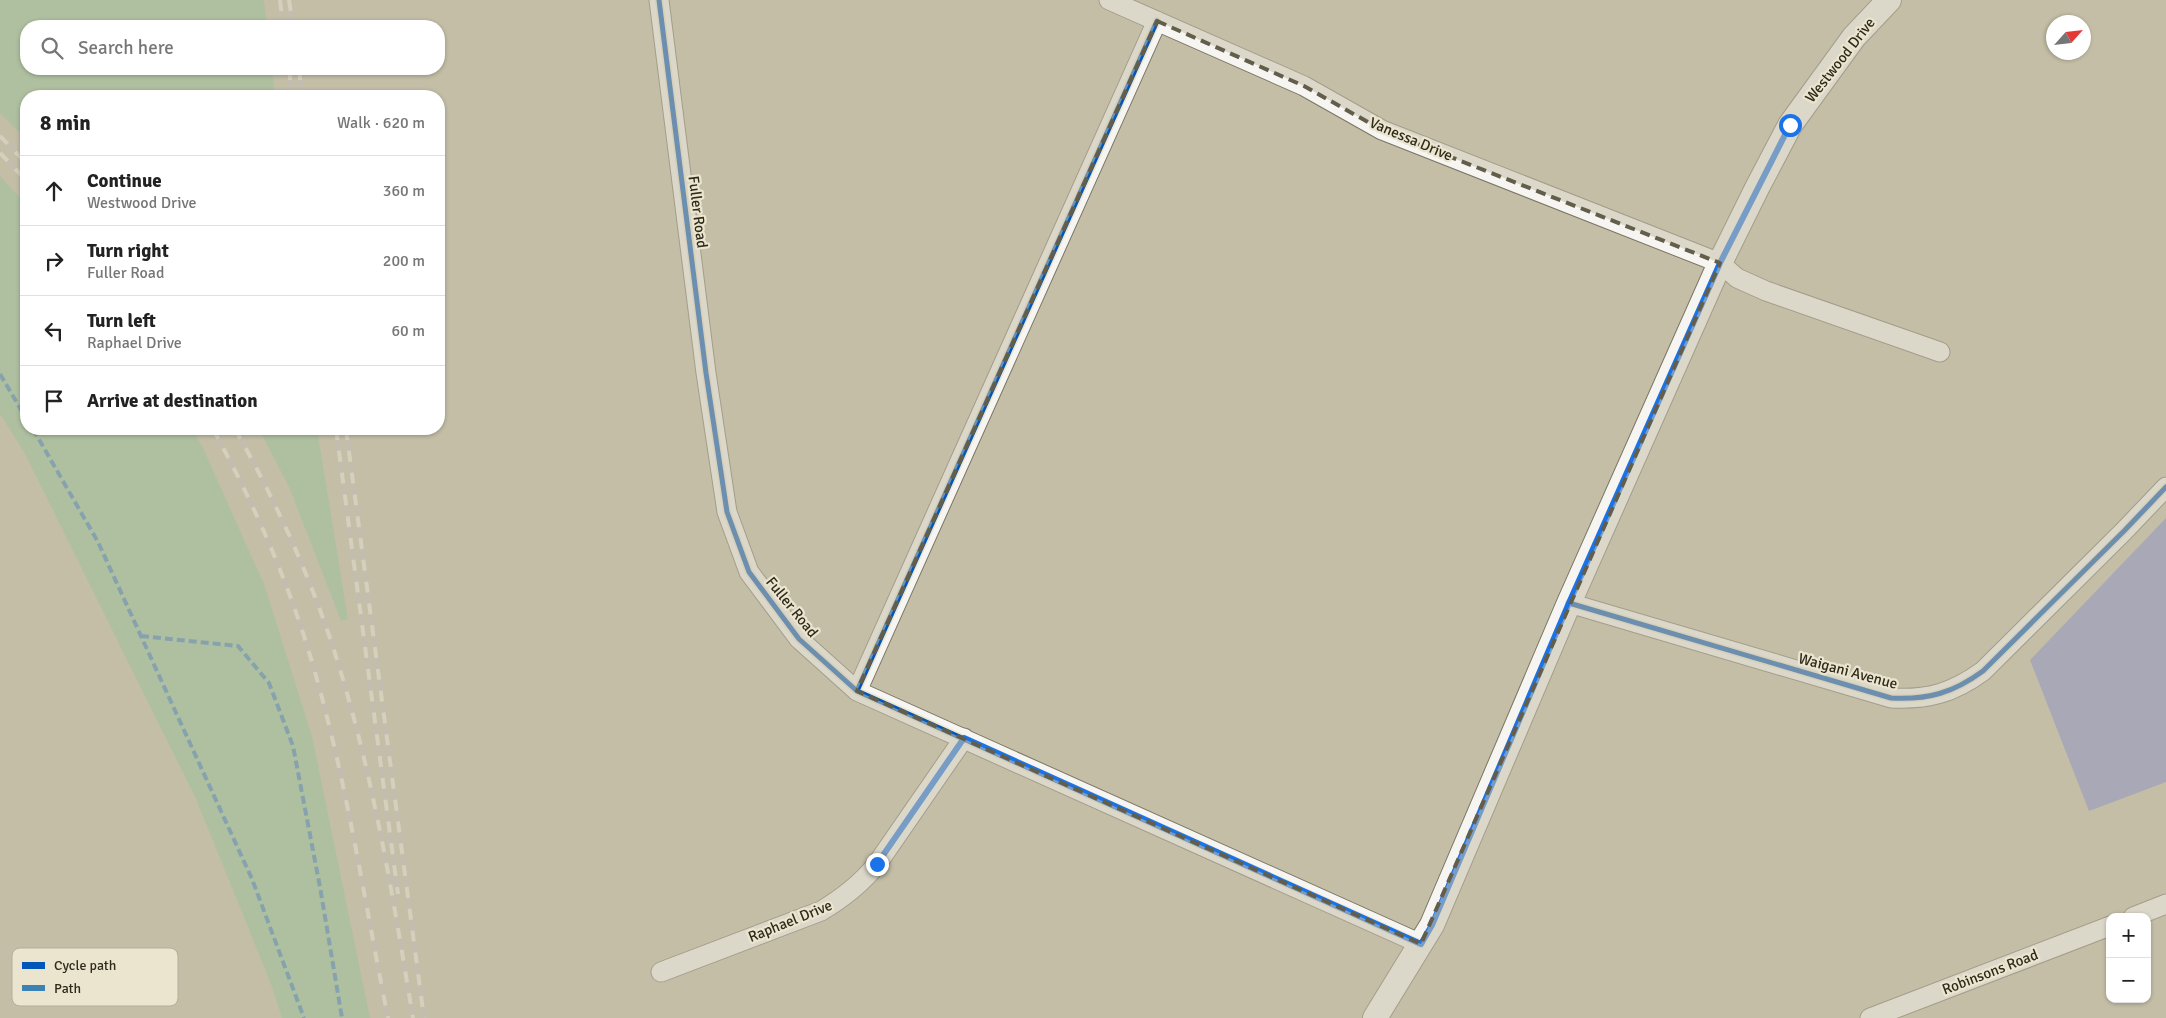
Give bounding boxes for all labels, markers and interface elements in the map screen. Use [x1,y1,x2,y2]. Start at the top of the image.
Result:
street label: Westwood Drive [1801,14,1879,106]
north arrow [2046,15,2091,60]
search box [20,20,445,75]
icon: search [38,34,66,62]
text: Search here [78,36,174,60]
text: 8 min [40,110,91,136]
text: Walk · 620 m [337,113,425,133]
street label: Vanessa Drive [1367,113,1455,165]
route start [1779,114,1802,137]
text: Continue [87,169,162,193]
street label: Fuller Road [685,175,711,249]
icon: ahead [40,177,68,205]
text: 360 m [383,181,425,201]
text: Westwood Drive [87,193,196,213]
text: Turn right [87,239,169,263]
icon: right [40,247,68,275]
text: 200 m [383,251,425,271]
text: Fuller Road [87,263,164,283]
text: Turn left [87,309,156,333]
icon: left [40,317,68,345]
text: 60 m [391,321,425,341]
text: Raphael Drive [87,333,182,353]
icon: arrive [40,387,68,415]
text: Arrive at destination [87,389,258,413]
street label: Fuller Road [762,573,822,641]
street label: Waigani Avenue [1796,649,1900,693]
route end [866,853,889,876]
street label: Raphael Drive [745,896,835,946]
map controls [2106,913,2151,1003]
button: + [2106,913,2151,958]
street label: Robinsons Road [1939,945,2041,999]
legend [12,948,178,1006]
text: Cycle path [54,957,116,974]
button: − [2106,958,2151,1003]
text: Path [54,980,81,997]

